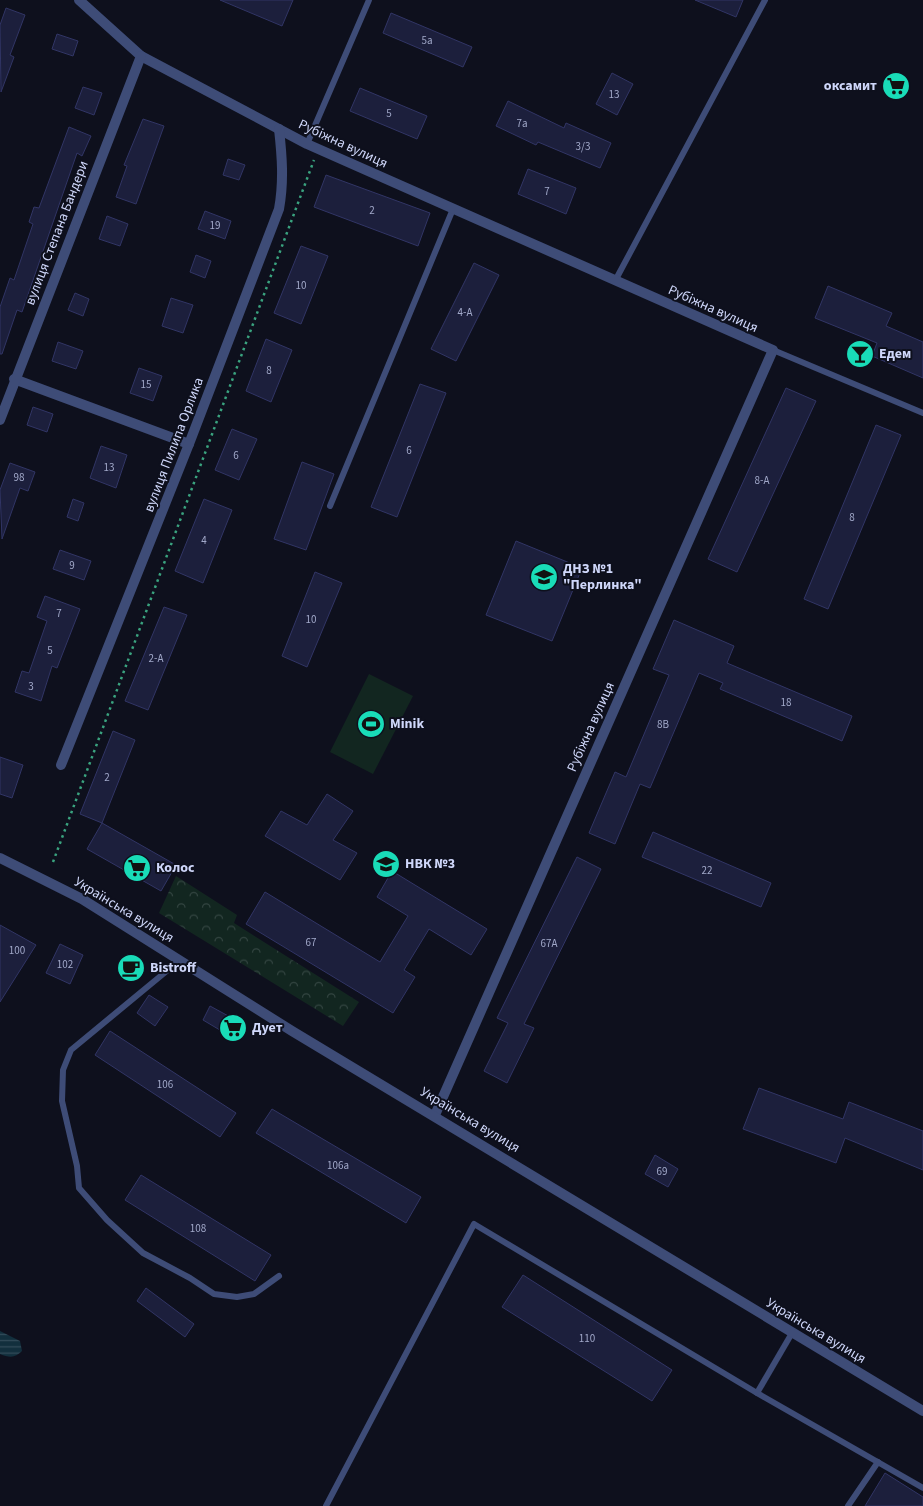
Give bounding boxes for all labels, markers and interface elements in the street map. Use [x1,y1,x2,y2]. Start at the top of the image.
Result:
house number: 5а [421,33,433,48]
supermarket icon: оксамит [881,71,911,101]
place label: оксамит [824,76,877,96]
house number: 13 [609,87,619,102]
house number: 5 [386,106,392,121]
street label: Рубіжна вулиця [295,114,391,174]
house number: 7а [516,116,528,131]
house number: 3/3 [576,139,590,154]
street label: вулиця Степана Бандери [20,158,94,308]
house number: 7 [544,184,550,199]
house number: 2 [369,203,375,218]
house number: 19 [210,218,220,233]
house number: 10 [296,278,306,293]
street label: Рубіжна вулиця [665,280,761,338]
house number: 4-А [458,305,472,320]
bar icon: Едем [845,339,875,369]
place label: Едем [879,344,911,364]
house number: 8 [266,363,272,378]
street label: вулиця Пилипа Орлика [139,375,209,515]
house number: 15 [141,377,151,392]
house number: 6 [406,443,412,458]
house number: 6 [233,448,239,463]
house number: 13 [104,460,114,475]
house number: 98 [14,470,25,485]
house number: 8-А [755,473,769,488]
house number: 8 [849,510,855,525]
house number: 4 [201,533,207,548]
house number: 9 [69,558,75,573]
place label: ДНЗ №1 "Перлинка" [563,559,642,595]
school or university icon: ДНЗ №1 "Перлинка" [529,562,559,592]
house number: 7 [56,606,62,621]
house number: 10 [306,612,316,627]
house number: 5 [47,643,53,658]
house number: 2-А [149,651,163,666]
house number: 3 [28,679,34,694]
street label: Рубіжна вулиця [562,679,620,775]
house number: 18 [781,695,792,710]
sports icon: Minik [356,709,386,739]
place label: Minik [390,714,424,734]
house number: 8В [657,717,669,732]
house number: 2 [104,770,110,785]
school or university icon: НВК №3 [371,849,401,879]
supermarket icon: Колос [122,853,152,883]
place label: НВК №3 [405,854,455,874]
place label: Колос [156,858,195,878]
house number: 22 [702,863,712,878]
street label: Українська вулиця [70,872,178,948]
house number: 67 [306,935,316,950]
house number: 67А [541,936,557,951]
house number: 100 [9,943,25,958]
cafe icon: Bistroff [116,953,146,983]
house number: 102 [57,957,73,972]
place label: Bistroff [150,958,197,978]
supermarket icon: Дует [218,1013,248,1043]
place label: Дует [252,1018,283,1038]
house number: 106 [157,1077,174,1092]
street label: Українська вулиця [416,1082,524,1158]
house number: 106а [327,1158,349,1173]
house number: 69 [657,1164,667,1179]
house number: 108 [190,1221,207,1236]
street label: Українська вулиця [762,1293,870,1369]
house number: 110 [579,1331,595,1346]

